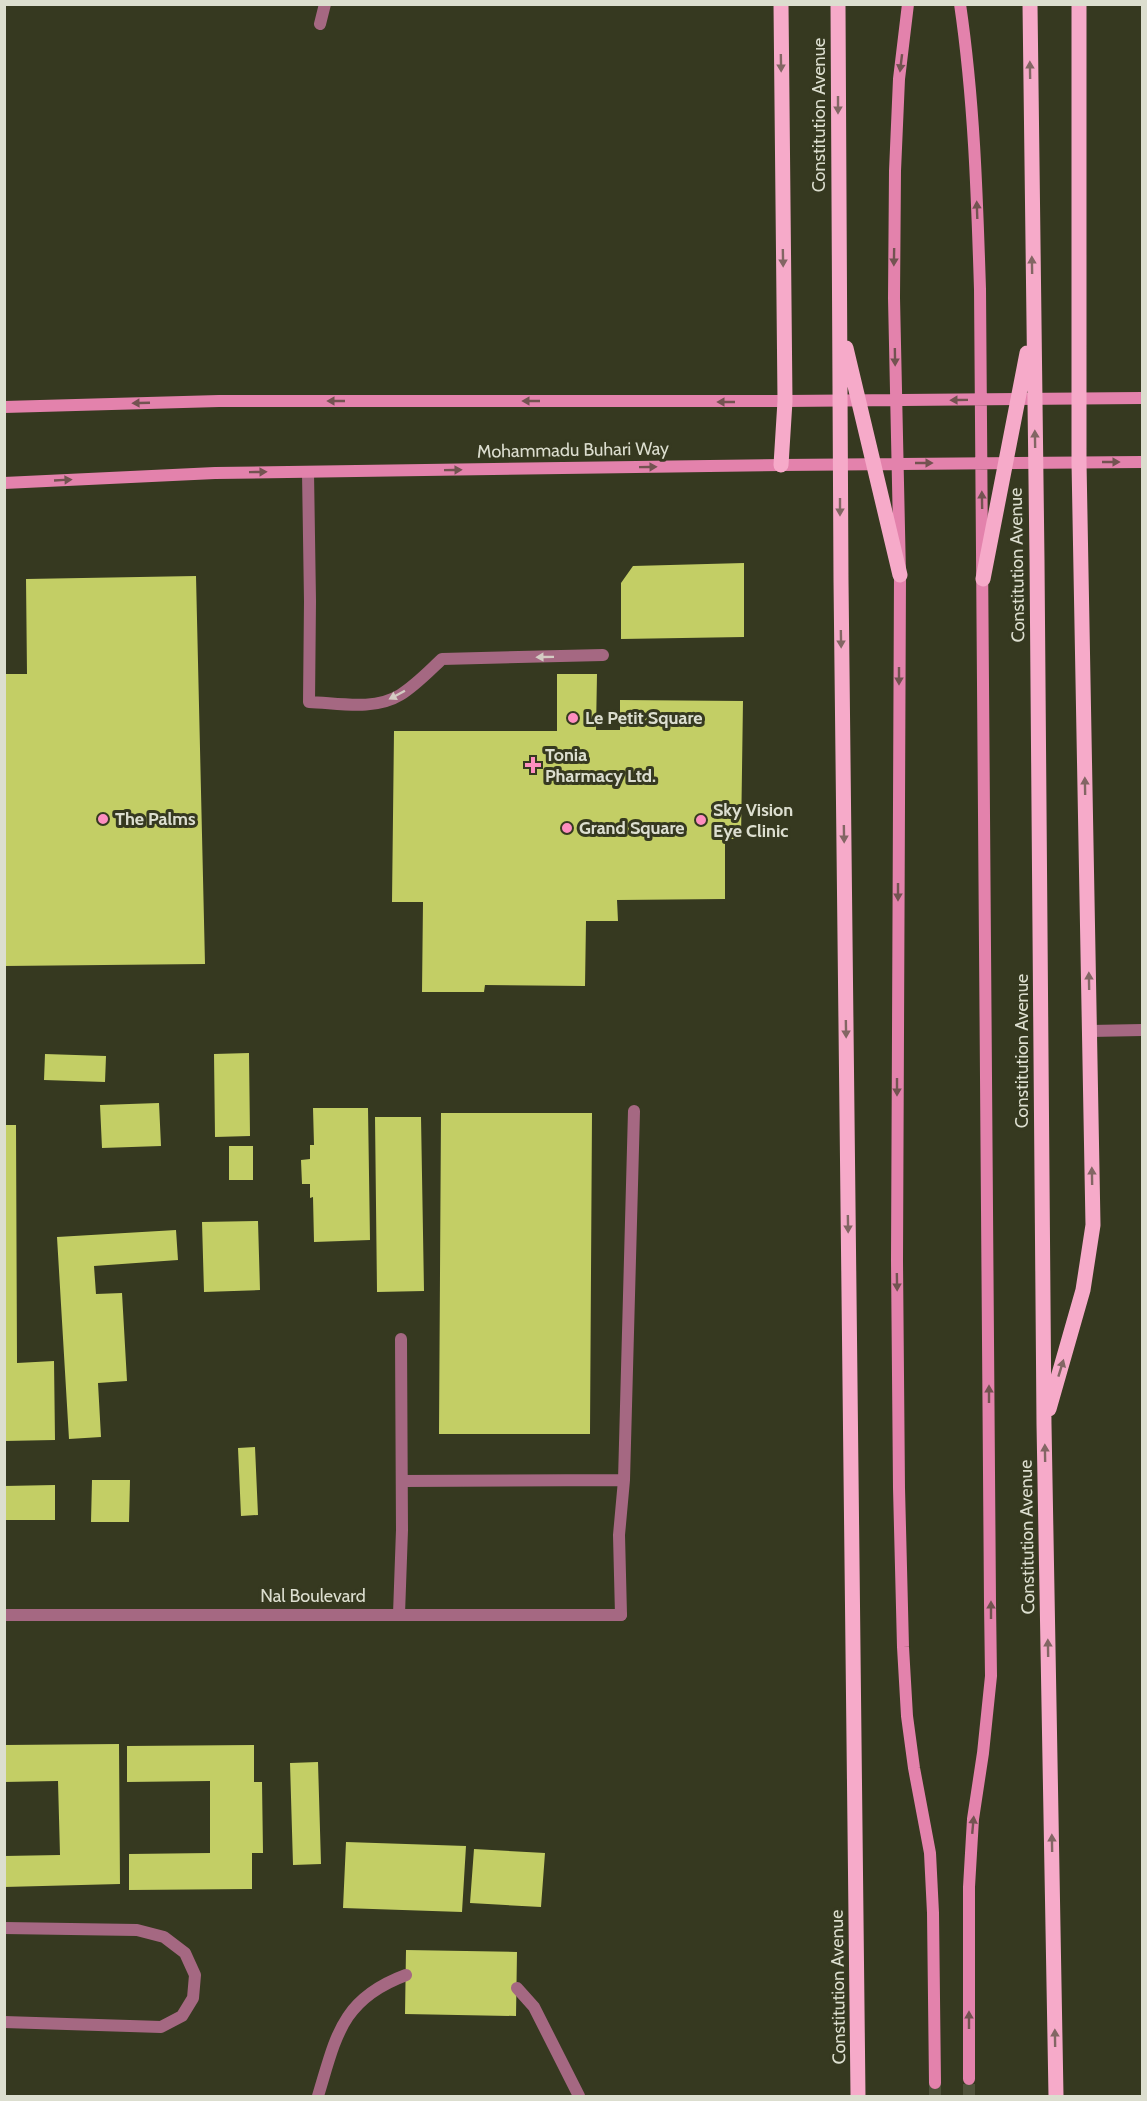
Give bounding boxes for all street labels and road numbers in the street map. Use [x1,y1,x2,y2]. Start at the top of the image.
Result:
street label: Constitution Avenue [808,38,830,192]
street label: Mohammadu Buhari Way [477,437,669,463]
street label: Constitution Avenue [1005,488,1029,642]
street label: Constitution Avenue [1011,974,1033,1128]
street label: Constitution Avenue [1015,1460,1039,1614]
street label: Nal Boulevard [260,1585,366,1607]
street label: Constitution Avenue [826,1910,850,2064]

